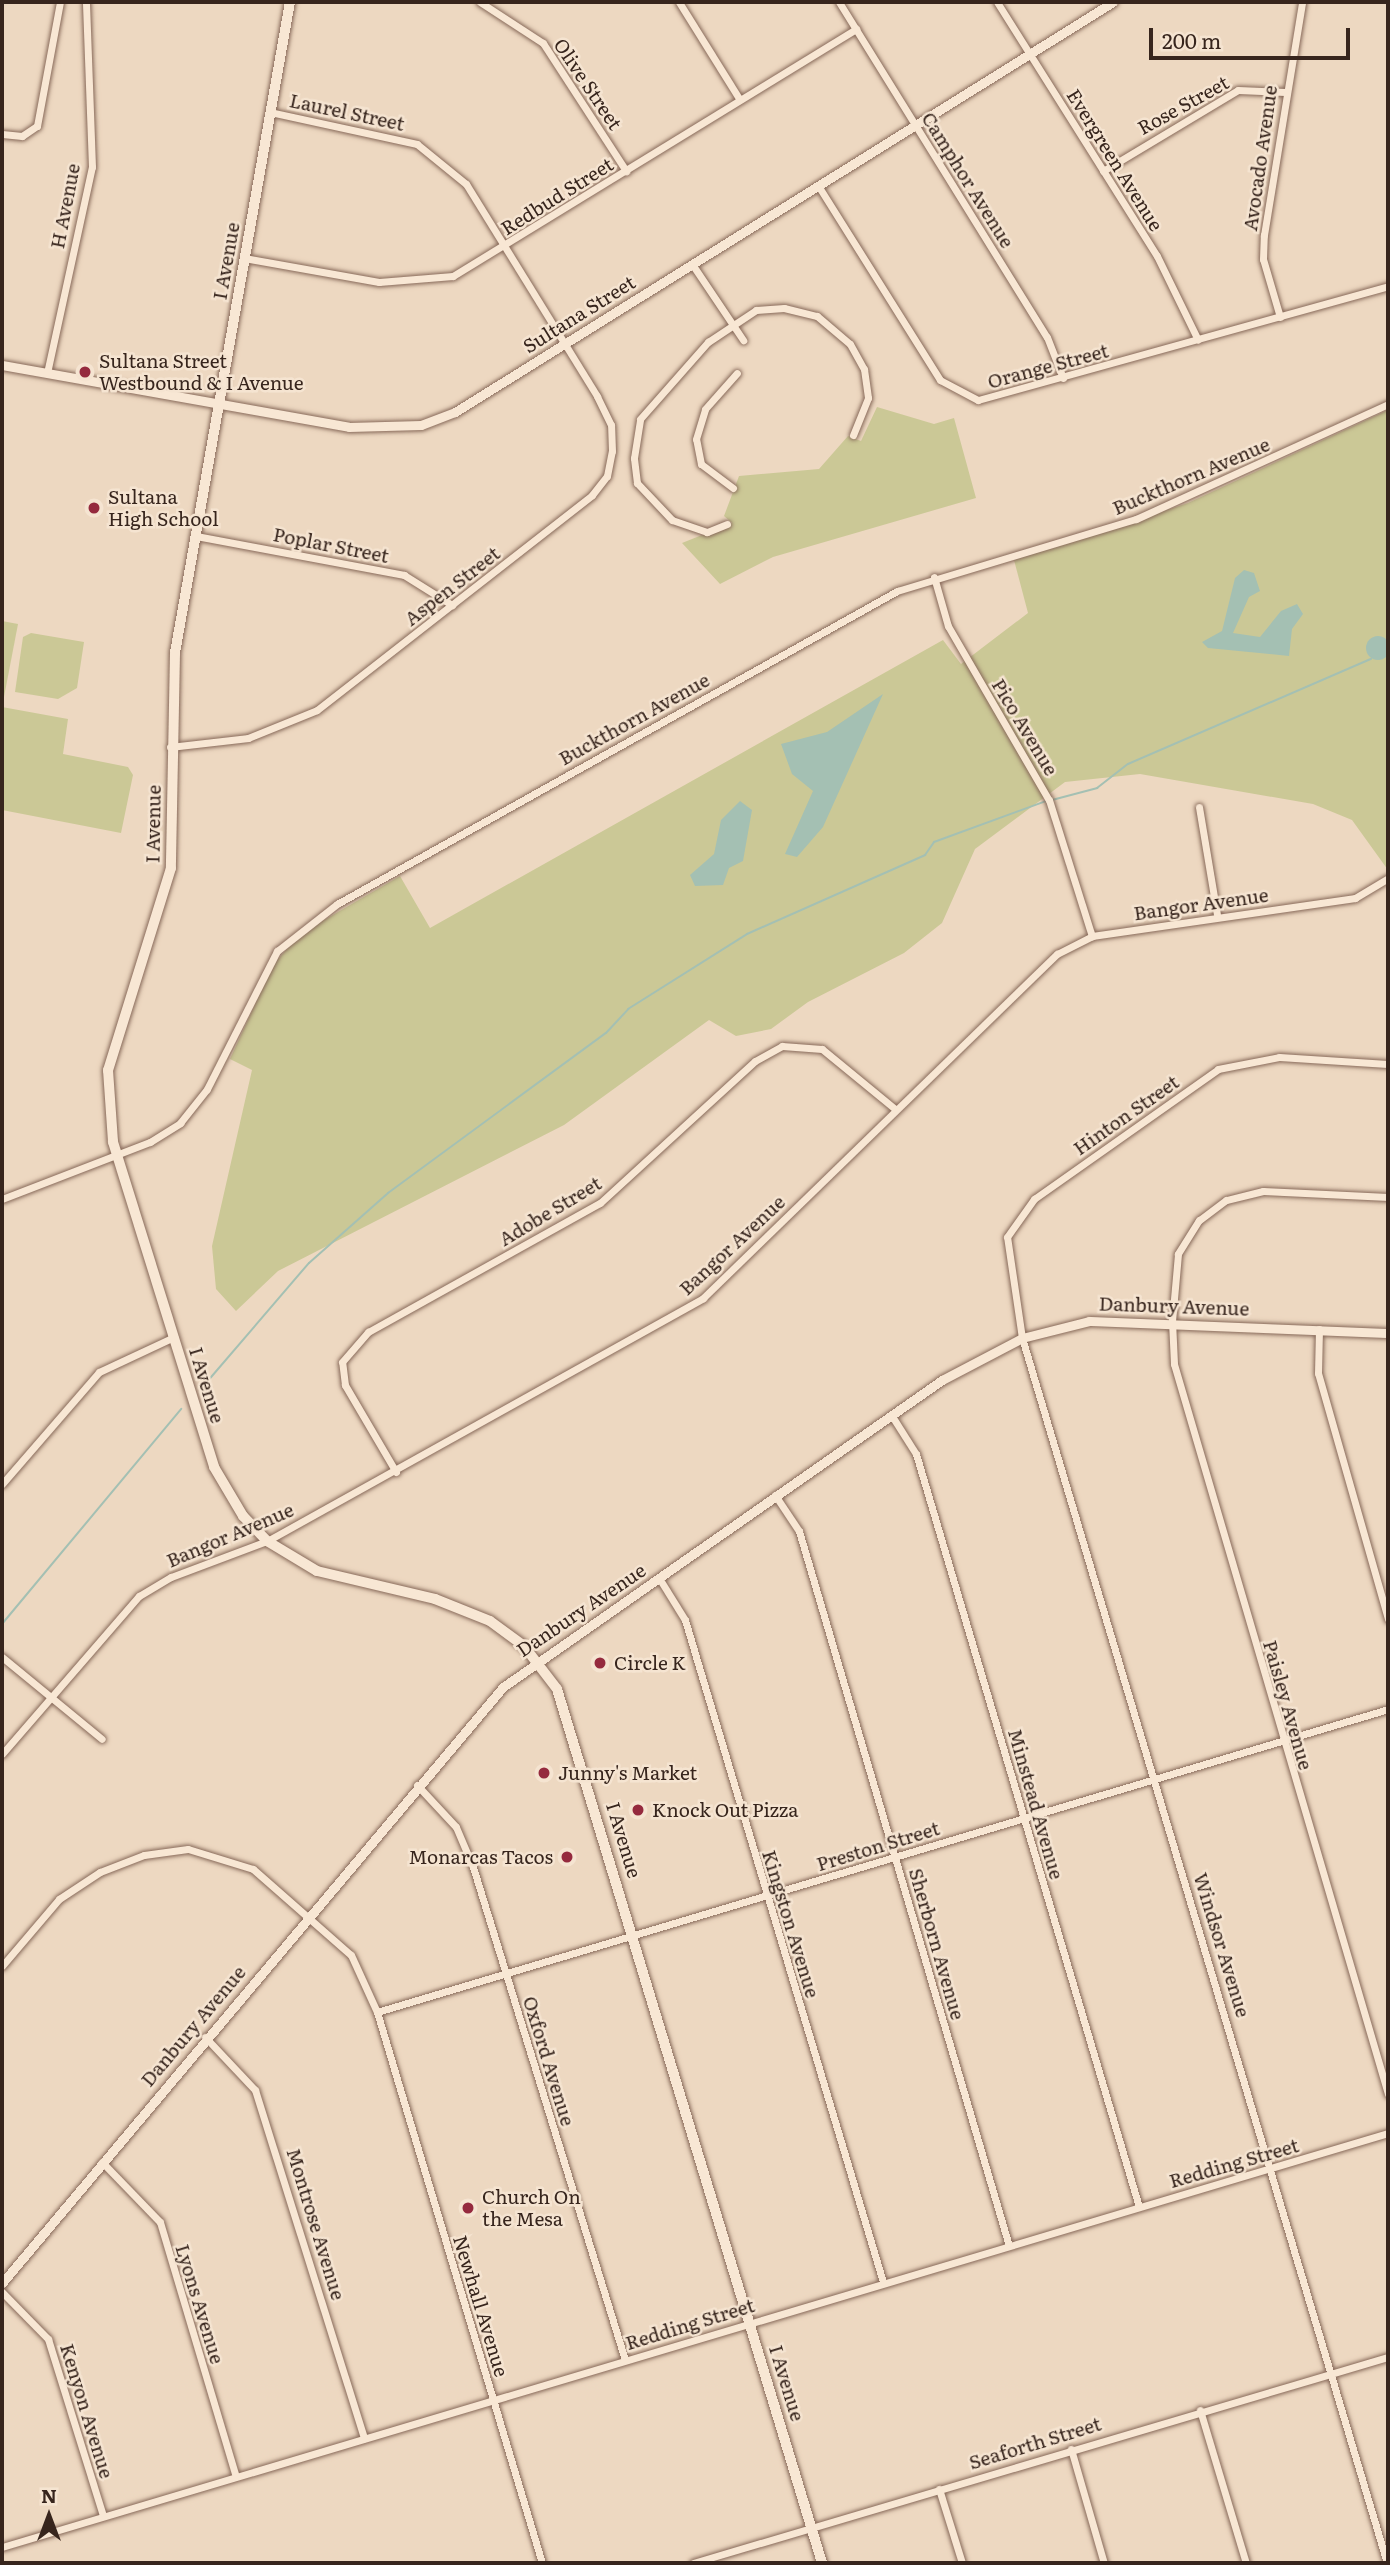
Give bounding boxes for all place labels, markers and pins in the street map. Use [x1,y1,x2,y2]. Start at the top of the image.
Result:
place label: Sultana Street Westbound & I Avenue [99,350,304,394]
marker: Sultana Street Westbound & I Avenue [77,364,93,380]
place label: Sultana High School [108,486,219,530]
marker: Sultana High School [86,500,102,516]
place label: Circle K [614,1652,686,1674]
marker: Circle K [592,1655,608,1671]
place label: Junny's Market [558,1762,697,1784]
marker: Junny's Market [536,1765,552,1781]
place label: Knock Out Pizza [652,1799,799,1821]
marker: Knock Out Pizza [630,1802,646,1818]
place label: Monarcas Tacos [408,1846,553,1868]
marker: Monarcas Tacos [559,1849,575,1865]
place label: Church On the Mesa [482,2186,581,2230]
marker: Church On the Mesa [460,2200,476,2216]

